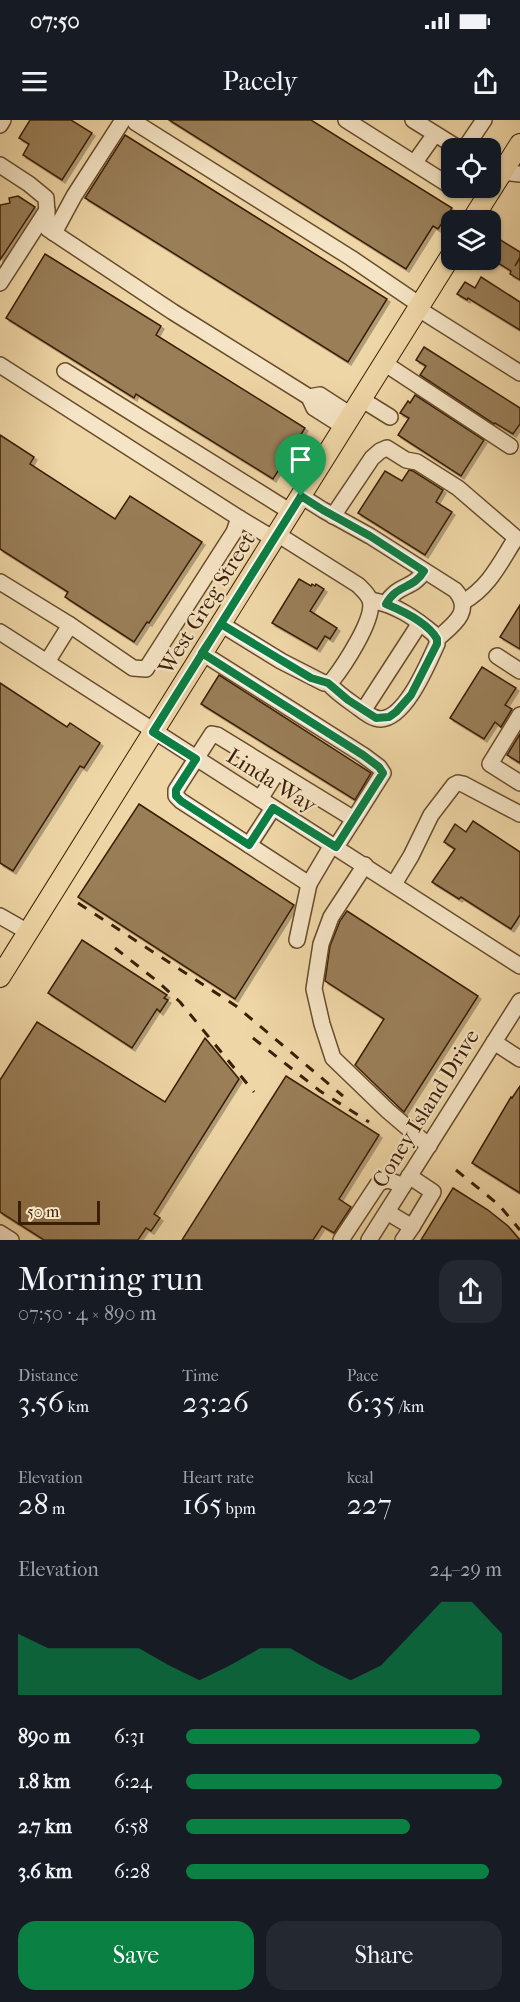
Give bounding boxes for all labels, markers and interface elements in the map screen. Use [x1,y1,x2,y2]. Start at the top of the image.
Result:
text: 07:50 [30,8,80,34]
icon: menu [18,65,51,98]
text: Pacely [223,65,297,97]
icon: share [469,65,502,98]
map controls [441,138,501,270]
button: locate [441,138,501,198]
button: layers [441,210,501,270]
pin [275,434,326,496]
icon: arrive [284,443,317,476]
street label: West Greg Street [152,528,261,680]
street label: Linda Way [222,743,322,819]
street label: Coney Island Drive [367,1025,485,1192]
scale bar [18,1198,100,1226]
text: 50 m [27,1202,59,1221]
text: Morning run [18,1260,203,1299]
button: share [439,1260,502,1323]
text: 07:50 · 4 × 890 m [18,1302,156,1325]
text: Distance [18,1366,78,1385]
text: Time [182,1366,219,1385]
text: Pace [347,1366,379,1385]
text: 3.56 [18,1385,64,1420]
text: 23:26 [182,1385,249,1420]
text: 6:35 [347,1385,395,1420]
text: km [64,1397,89,1416]
text: /km [395,1397,424,1416]
text: Elevation [18,1468,83,1487]
text: Heart rate [182,1468,254,1487]
text: kcal [347,1468,374,1487]
text: 28 [18,1487,49,1522]
text: 165 [182,1487,222,1522]
text: 227 [347,1487,392,1522]
text: m [49,1499,65,1518]
text: bpm [222,1499,256,1518]
text: Elevation [18,1558,99,1581]
text: 24–29 m [430,1558,502,1581]
text: 890 m [18,1725,71,1748]
text: 6:31 [114,1725,145,1748]
text: 1.8 km [18,1770,70,1793]
text: 6:24 [114,1770,152,1793]
text: 2.7 km [18,1815,72,1838]
text: 6:58 [114,1815,148,1838]
text: 3.6 km [18,1860,72,1883]
text: 6:28 [114,1860,150,1883]
button: Save [18,1921,254,1990]
button: Share [266,1921,502,1990]

